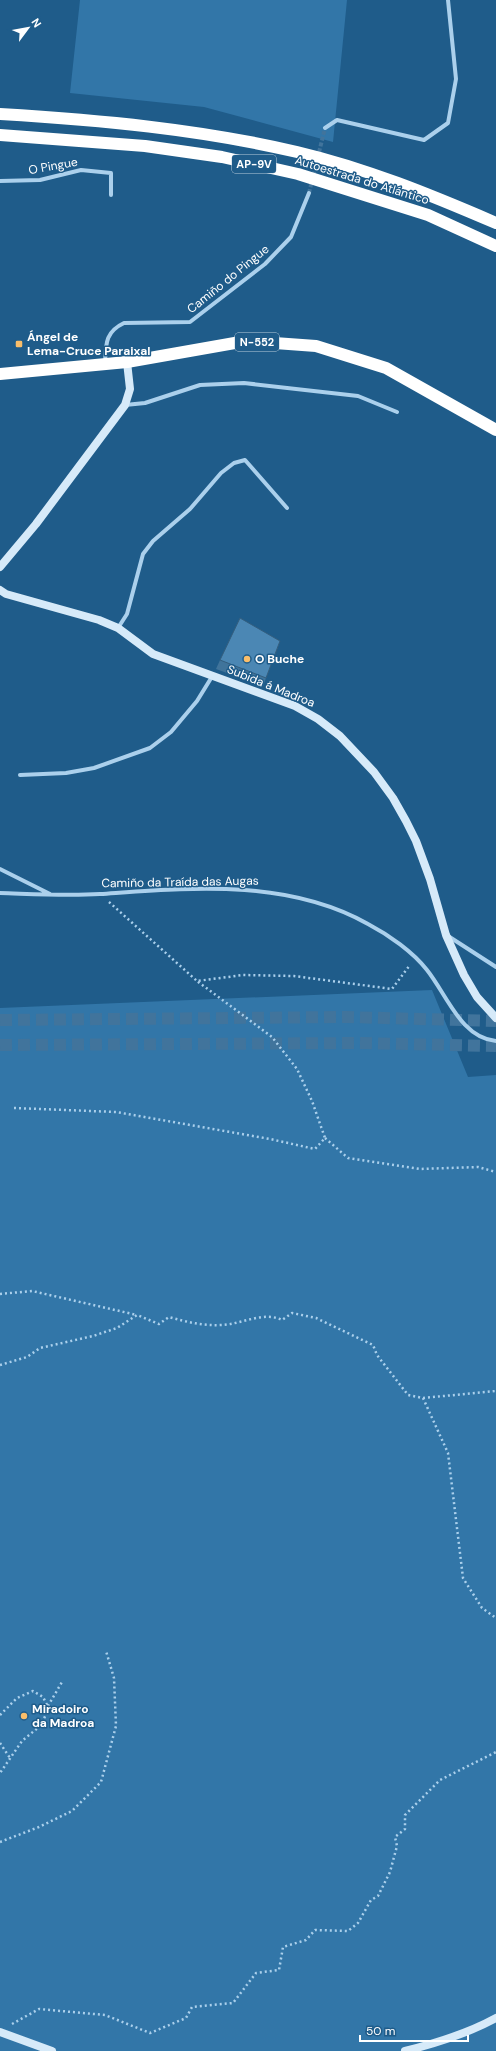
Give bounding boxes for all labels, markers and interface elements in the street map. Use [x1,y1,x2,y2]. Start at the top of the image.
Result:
north arrow [8,8,48,48]
text: N [28,16,45,30]
street label: Autoestrada do Atlántico [293,152,431,208]
street label: O Pingue [27,154,79,178]
road number: AP-9V [232,155,276,173]
street label: Camiño do Pingue [184,241,272,317]
place label: Ángel de Lema-Cruce Paraixal [27,329,151,359]
road number: N-552 [235,333,279,351]
marker: Ángel de Lema-Cruce Paraixal [14,339,24,349]
place label: O Buche [255,651,304,667]
marker: O Buche [242,654,252,664]
street label: Subida á Madroa [225,661,317,711]
street label: Camiño da Traída das Augas [101,873,259,891]
place label: Miradoiro da Madroa [32,1701,94,1731]
marker: Miradoiro da Madroa [19,1711,29,1721]
scale bar [360,2017,468,2043]
text: 50 m [366,2023,395,2039]

